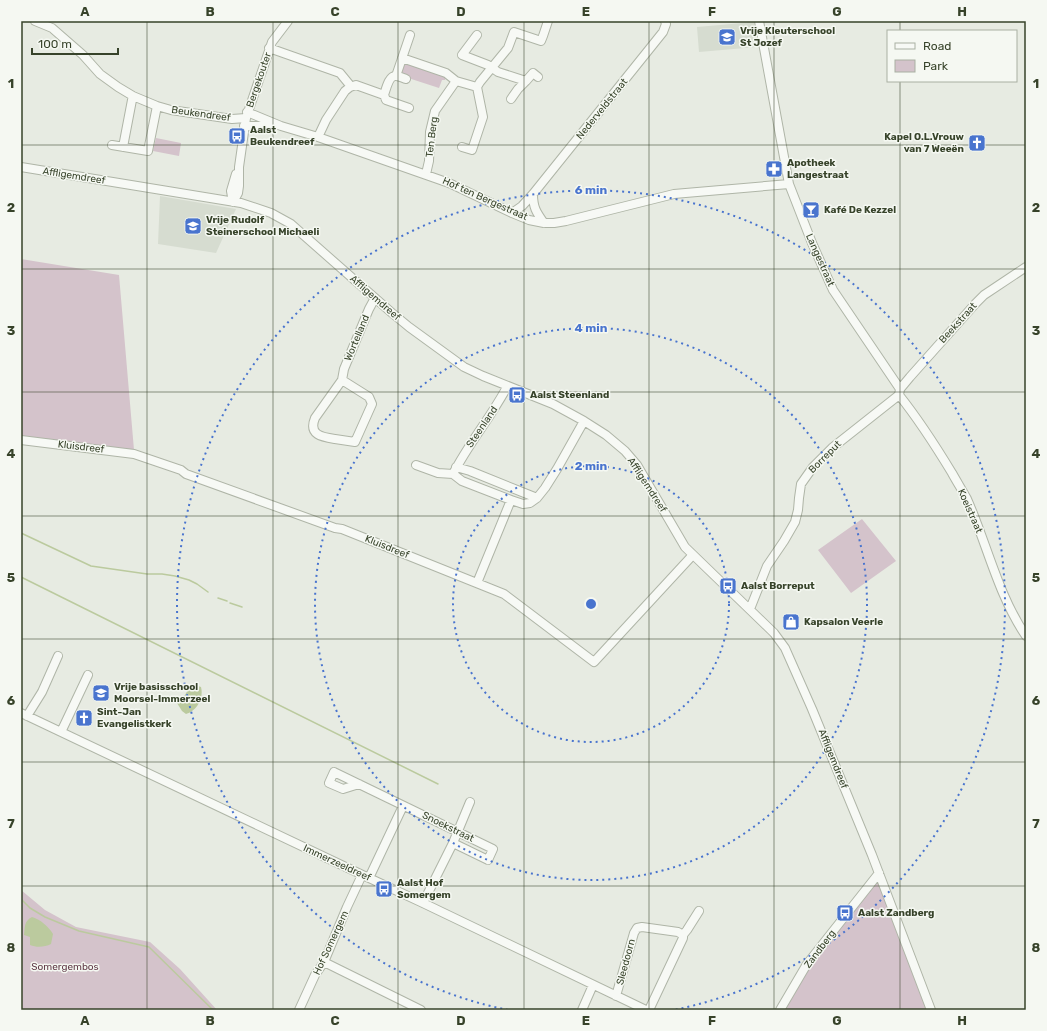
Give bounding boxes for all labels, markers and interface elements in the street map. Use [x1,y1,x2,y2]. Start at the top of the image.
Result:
text: A [80,4,90,19]
text: B [205,4,215,19]
text: C [330,4,340,19]
text: D [456,4,466,19]
text: E [582,4,590,19]
text: F [708,4,716,19]
text: G [832,4,842,19]
text: H [957,4,967,19]
place label: Vrije Kleuterschool St Jozef [740,25,835,49]
school or university icon: Vrije Kleuterschool St Jozef [717,27,737,47]
scale bar [32,30,118,56]
legend [887,30,1017,82]
text: 100 m [38,37,72,51]
text: Road [923,39,951,53]
street label: Bergekouter [244,51,274,109]
text: Park [923,59,949,73]
text: 1 [8,76,14,91]
street label: Nederveldstraat [574,76,630,142]
text: 1 [1033,76,1039,91]
street label: Beukendreef [171,104,231,124]
street label: Ten Berg [424,116,440,158]
place label: Aalst Beukendreef [250,124,315,148]
bus stop icon: Aalst Beukendreef [227,126,247,146]
place label: Kapel O.L.Vrouw van 7 Weeën [884,131,965,155]
church icon: Kapel O.L.Vrouw van 7 Weeën [967,133,987,153]
place label: Apotheek Langestraat [787,157,849,181]
pharmacy icon: Apotheek Langestraat [764,159,784,179]
street label: Affligemdreef [42,165,106,187]
street label: Hof ten Bergestraat [441,175,529,223]
text: 6 min [575,183,608,197]
text: 2 [7,200,15,215]
bar icon: Kafé De Kezzel [801,200,821,220]
text: 2 [1032,200,1040,215]
place label: Kafé De Kezzel [824,204,896,216]
place label: Vrije Rudolf Steinerschool Michaeli [206,214,319,238]
school or university icon: Vrije Rudolf Steinerschool Michaeli [183,216,203,236]
street label: Langestraat [803,232,837,288]
street label: Affligemdreef [347,273,403,323]
street label: Beekstraat [937,300,979,346]
street label: Wortelland [342,313,372,363]
text: 4 min [575,321,608,335]
text: 3 [7,323,16,338]
text: 3 [1032,323,1041,338]
bus stop icon: Aalst Steenland [507,385,527,405]
place label: Aalst Steenland [530,389,609,401]
street label: Steenland [464,404,500,450]
street label: Kluisdreef [57,438,105,456]
street label: Borreput [806,438,844,476]
text: 4 [7,446,16,461]
text: 4 [1032,446,1041,461]
street label: Affligemdreef [625,455,669,515]
text: 2 min [575,459,608,473]
street label: Koeistraat [955,487,985,535]
street label: Kluisdreef [363,533,411,561]
text: 5 [7,570,15,585]
text: 5 [1032,570,1040,585]
bus stop icon: Aalst Borreput [718,576,738,596]
place label: Aalst Borreput [741,580,815,592]
centre of rings [584,597,598,611]
shop icon: Kapsalon Veerle [781,612,801,632]
place label: Kapsalon Veerle [804,616,883,628]
place label: Vrije basisschool Moorsel-Immerzeel [114,681,211,705]
school or university icon: Vrije basisschool Moorsel-Immerzeel [91,683,111,703]
text: 6 [7,693,16,708]
text: 6 [1032,693,1041,708]
place label: Sint-Jan Evangelistkerk [97,706,172,730]
church icon: Sint-Jan Evangelistkerk [74,708,94,728]
street label: Affligemdreef [816,727,850,791]
street label: Snoekstraat [420,809,476,845]
text: 7 [7,816,15,831]
text: 7 [1032,816,1040,831]
street label: Immerzeeldreef [301,842,373,884]
place label: Aalst Hof Somergem [397,877,451,901]
bus stop icon: Aalst Hof Somergem [374,879,394,899]
bus stop icon: Aalst Zandberg [835,903,855,923]
place label: Aalst Zandberg [858,907,934,919]
street label: Hof Somergem [311,909,351,977]
street label: Zandberg [802,928,838,970]
street label: Sleedoorn [614,938,638,986]
text: 8 [7,940,16,955]
text: 8 [1032,940,1041,955]
park label: Somergembos [31,961,99,973]
text: A [80,1013,90,1028]
text: B [205,1013,215,1028]
text: C [330,1013,340,1028]
text: D [456,1013,466,1028]
text: E [582,1013,590,1028]
text: F [708,1013,716,1028]
text: G [832,1013,842,1028]
text: H [957,1013,967,1028]

